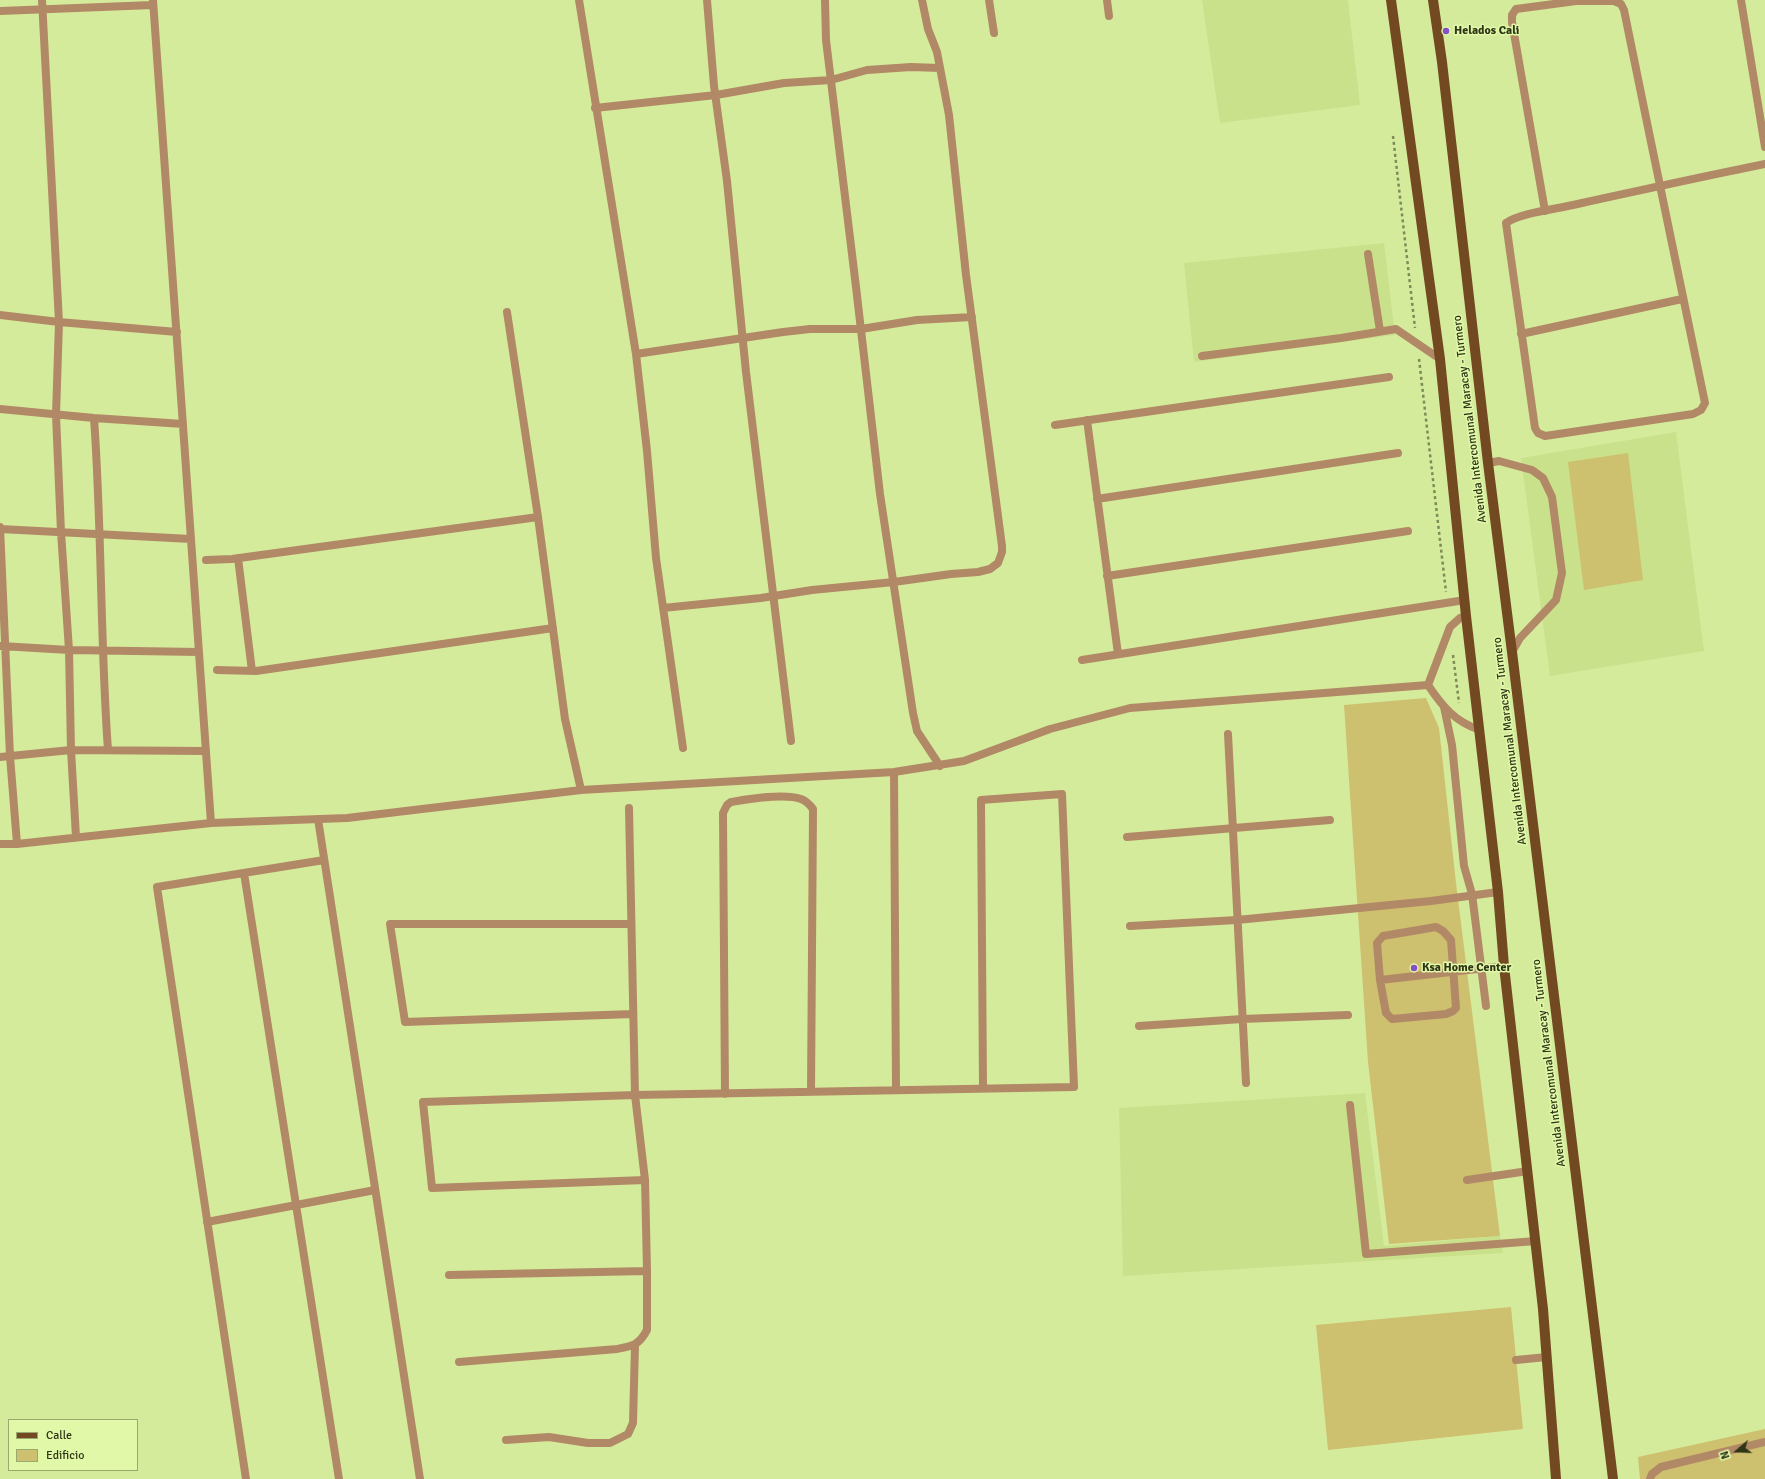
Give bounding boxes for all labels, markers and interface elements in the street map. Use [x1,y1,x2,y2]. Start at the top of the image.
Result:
place label: Helados Cali [1454,24,1519,38]
marker: Helados Cali [1441,26,1451,36]
street label: Avenida Intercomunal Maracay - Turmero [1450,314,1490,524]
street label: Avenida Intercomunal Maracay - Turmero [1490,636,1530,846]
street label: Avenida Intercomunal Maracay - Turmero [1529,958,1569,1168]
place label: Ksa Home Center [1422,961,1511,975]
marker: Ksa Home Center [1409,963,1419,973]
legend [8,1419,138,1471]
text: Calle [46,1428,72,1443]
north arrow [1717,1431,1757,1471]
text: Edificio [46,1448,84,1463]
text: N [1718,1449,1733,1461]

